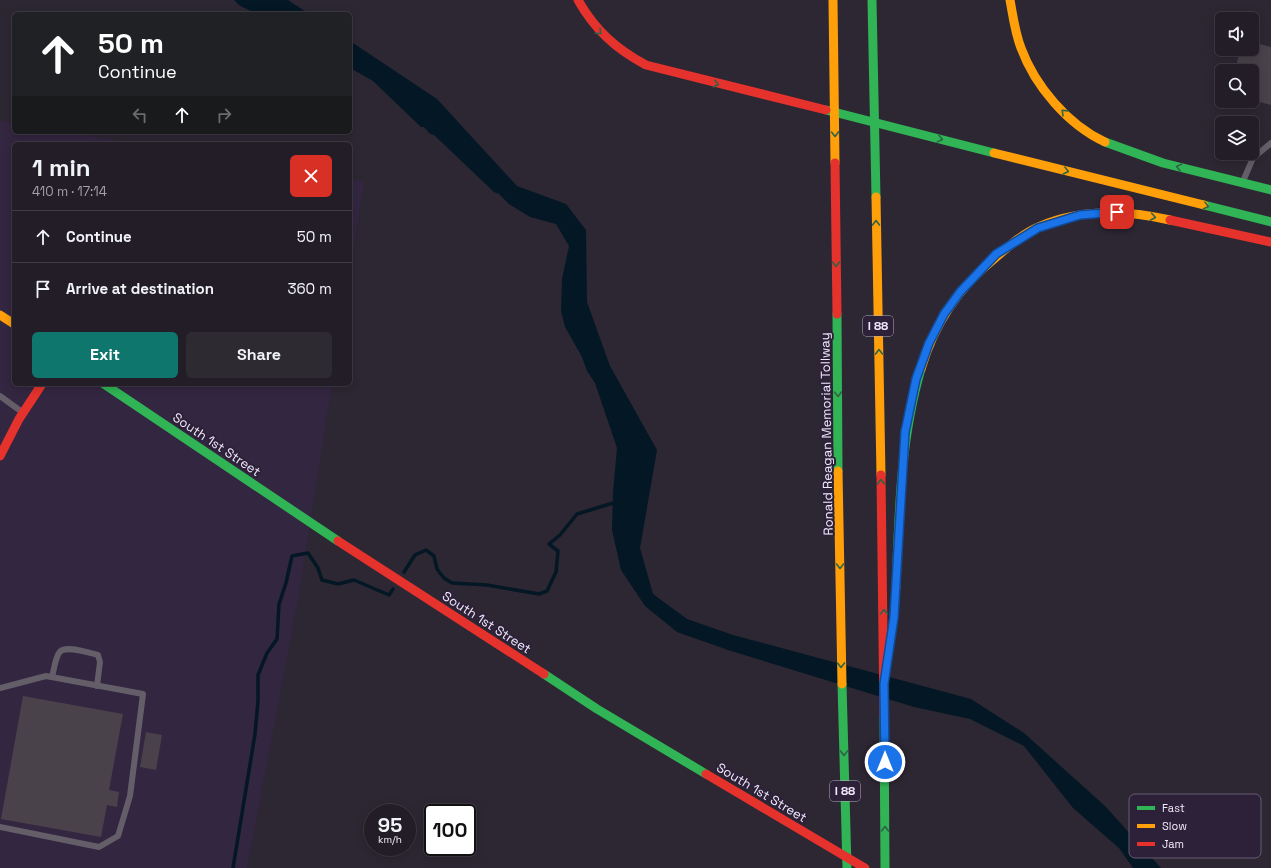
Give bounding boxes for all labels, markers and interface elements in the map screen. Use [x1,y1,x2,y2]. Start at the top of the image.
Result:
map controls [1215,12,1259,160]
button: sound [1215,12,1259,56]
text: 50 m [98,25,164,61]
one-way arrow [595,27,602,35]
icon: ahead [32,28,84,80]
text: Continue [98,60,177,83]
button: search [1215,64,1259,108]
one-way arrow [713,79,719,87]
icon: left [129,104,151,126]
icon: ahead [171,104,193,126]
icon: right [213,104,235,126]
one-way arrow [1061,109,1069,116]
button: layers [1215,116,1259,160]
one-way arrow [831,131,839,137]
one-way arrow [937,134,943,142]
text: 1 min [32,152,91,183]
button: close [290,155,332,197]
one-way arrow [1176,163,1182,171]
one-way arrow [1062,166,1069,175]
text: 410 m · 17:14 [32,183,107,200]
pin [1100,195,1134,229]
icon: arrive [1106,201,1128,223]
one-way arrow [1202,201,1209,210]
one-way arrow [1150,212,1157,220]
one-way arrow [872,220,880,226]
icon: ahead [32,226,54,248]
text: Continue [66,227,132,246]
text: 50 m [297,227,332,246]
one-way arrow [832,261,840,267]
icon: arrive [32,278,54,300]
text: Arrive at destination [66,279,214,298]
text: 360 m [287,279,332,298]
road number: I 88 [863,316,893,336]
button: Exit [32,332,178,378]
button: Share [186,332,332,378]
street label: Ronald Reagan Memorial Tollway [816,332,837,536]
one-way arrow [875,349,883,355]
one-way arrow [834,391,842,397]
street label: South 1st Street [170,409,264,480]
one-way arrow [877,479,885,485]
one-way arrow [836,563,844,569]
street label: South 1st Street [439,587,534,657]
one-way arrow [880,609,888,615]
one-way arrow [837,662,846,668]
position arrow [864,741,906,783]
one-way arrow [840,750,848,756]
street label: South 1st Street [713,759,810,826]
road number: I 88 [830,781,860,801]
legend [1129,794,1261,858]
text: Fast [1162,801,1185,815]
speed limit sign: 100 [424,804,476,856]
text: 95 [378,812,402,838]
text: Slow [1162,819,1187,833]
one-way arrow [881,826,889,832]
text: km/h [378,833,402,846]
text: Jam [1162,837,1184,851]

